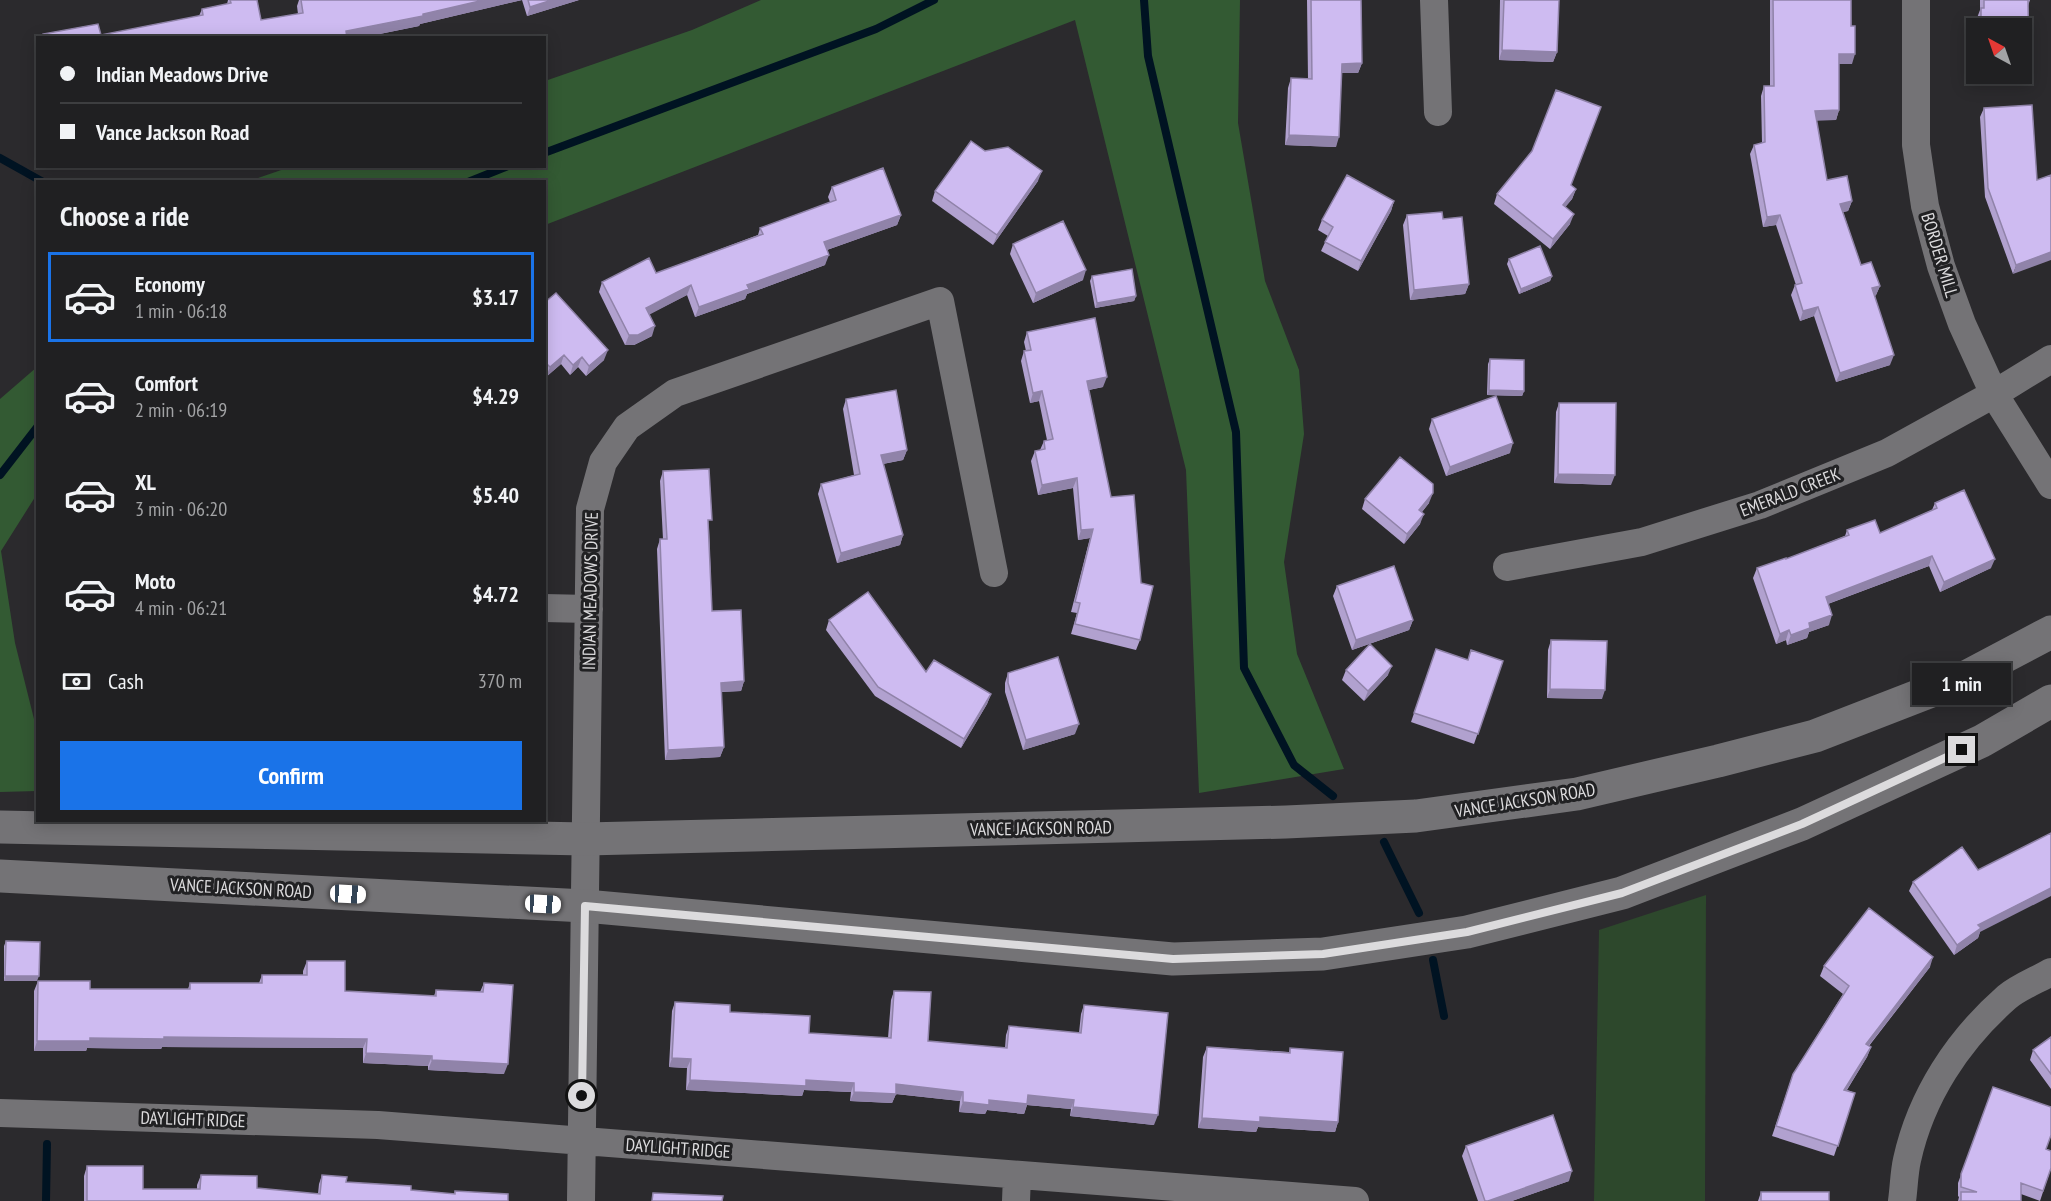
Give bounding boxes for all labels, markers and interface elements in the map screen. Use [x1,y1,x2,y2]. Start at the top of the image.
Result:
north arrow [1966,18,2032,84]
map controls [1966,18,2032,84]
text: Indian Meadows Drive [96,60,268,88]
text: Vance Jackson Road [96,118,249,146]
text: Choose a ride [60,199,189,233]
street label: BORDER MILL [1916,210,1964,301]
icon: car [63,270,117,324]
text: Economy [135,270,205,298]
text: $3.17 [472,283,519,311]
text: 1 min · 06:18 [135,298,227,324]
icon: car [63,369,117,423]
text: Comfort [135,369,198,397]
text: $4.29 [472,382,519,410]
text: 2 min · 06:19 [135,397,227,423]
street label: EMERALD CREEK [1737,462,1844,522]
icon: car [63,468,117,522]
text: XL [135,468,156,496]
text: $5.40 [472,481,519,509]
text: 3 min · 06:20 [135,496,227,522]
street label: INDIAN MEADOWS DRIVE [577,512,603,670]
icon: car [63,567,117,621]
text: Moto [135,567,176,595]
text: $4.72 [472,580,519,608]
text: 4 min · 06:21 [135,595,227,621]
callout: 1 min [1912,663,2012,705]
icon: cash [60,665,93,698]
text: Cash [108,667,144,695]
text: 370 m [478,668,522,694]
text: 1 min [1941,671,1982,697]
route end [1948,736,1975,763]
button: Confirm [60,741,522,810]
street label: VANCE JACKSON ROAD [1452,778,1597,823]
street label: VANCE JACKSON ROAD [969,815,1112,841]
street label: VANCE JACKSON ROAD [169,873,312,903]
car [330,884,366,904]
car [525,894,561,914]
route start [568,1082,595,1109]
street label: DAYLIGHT RIDGE [140,1106,246,1132]
street label: DAYLIGHT RIDGE [625,1133,731,1163]

